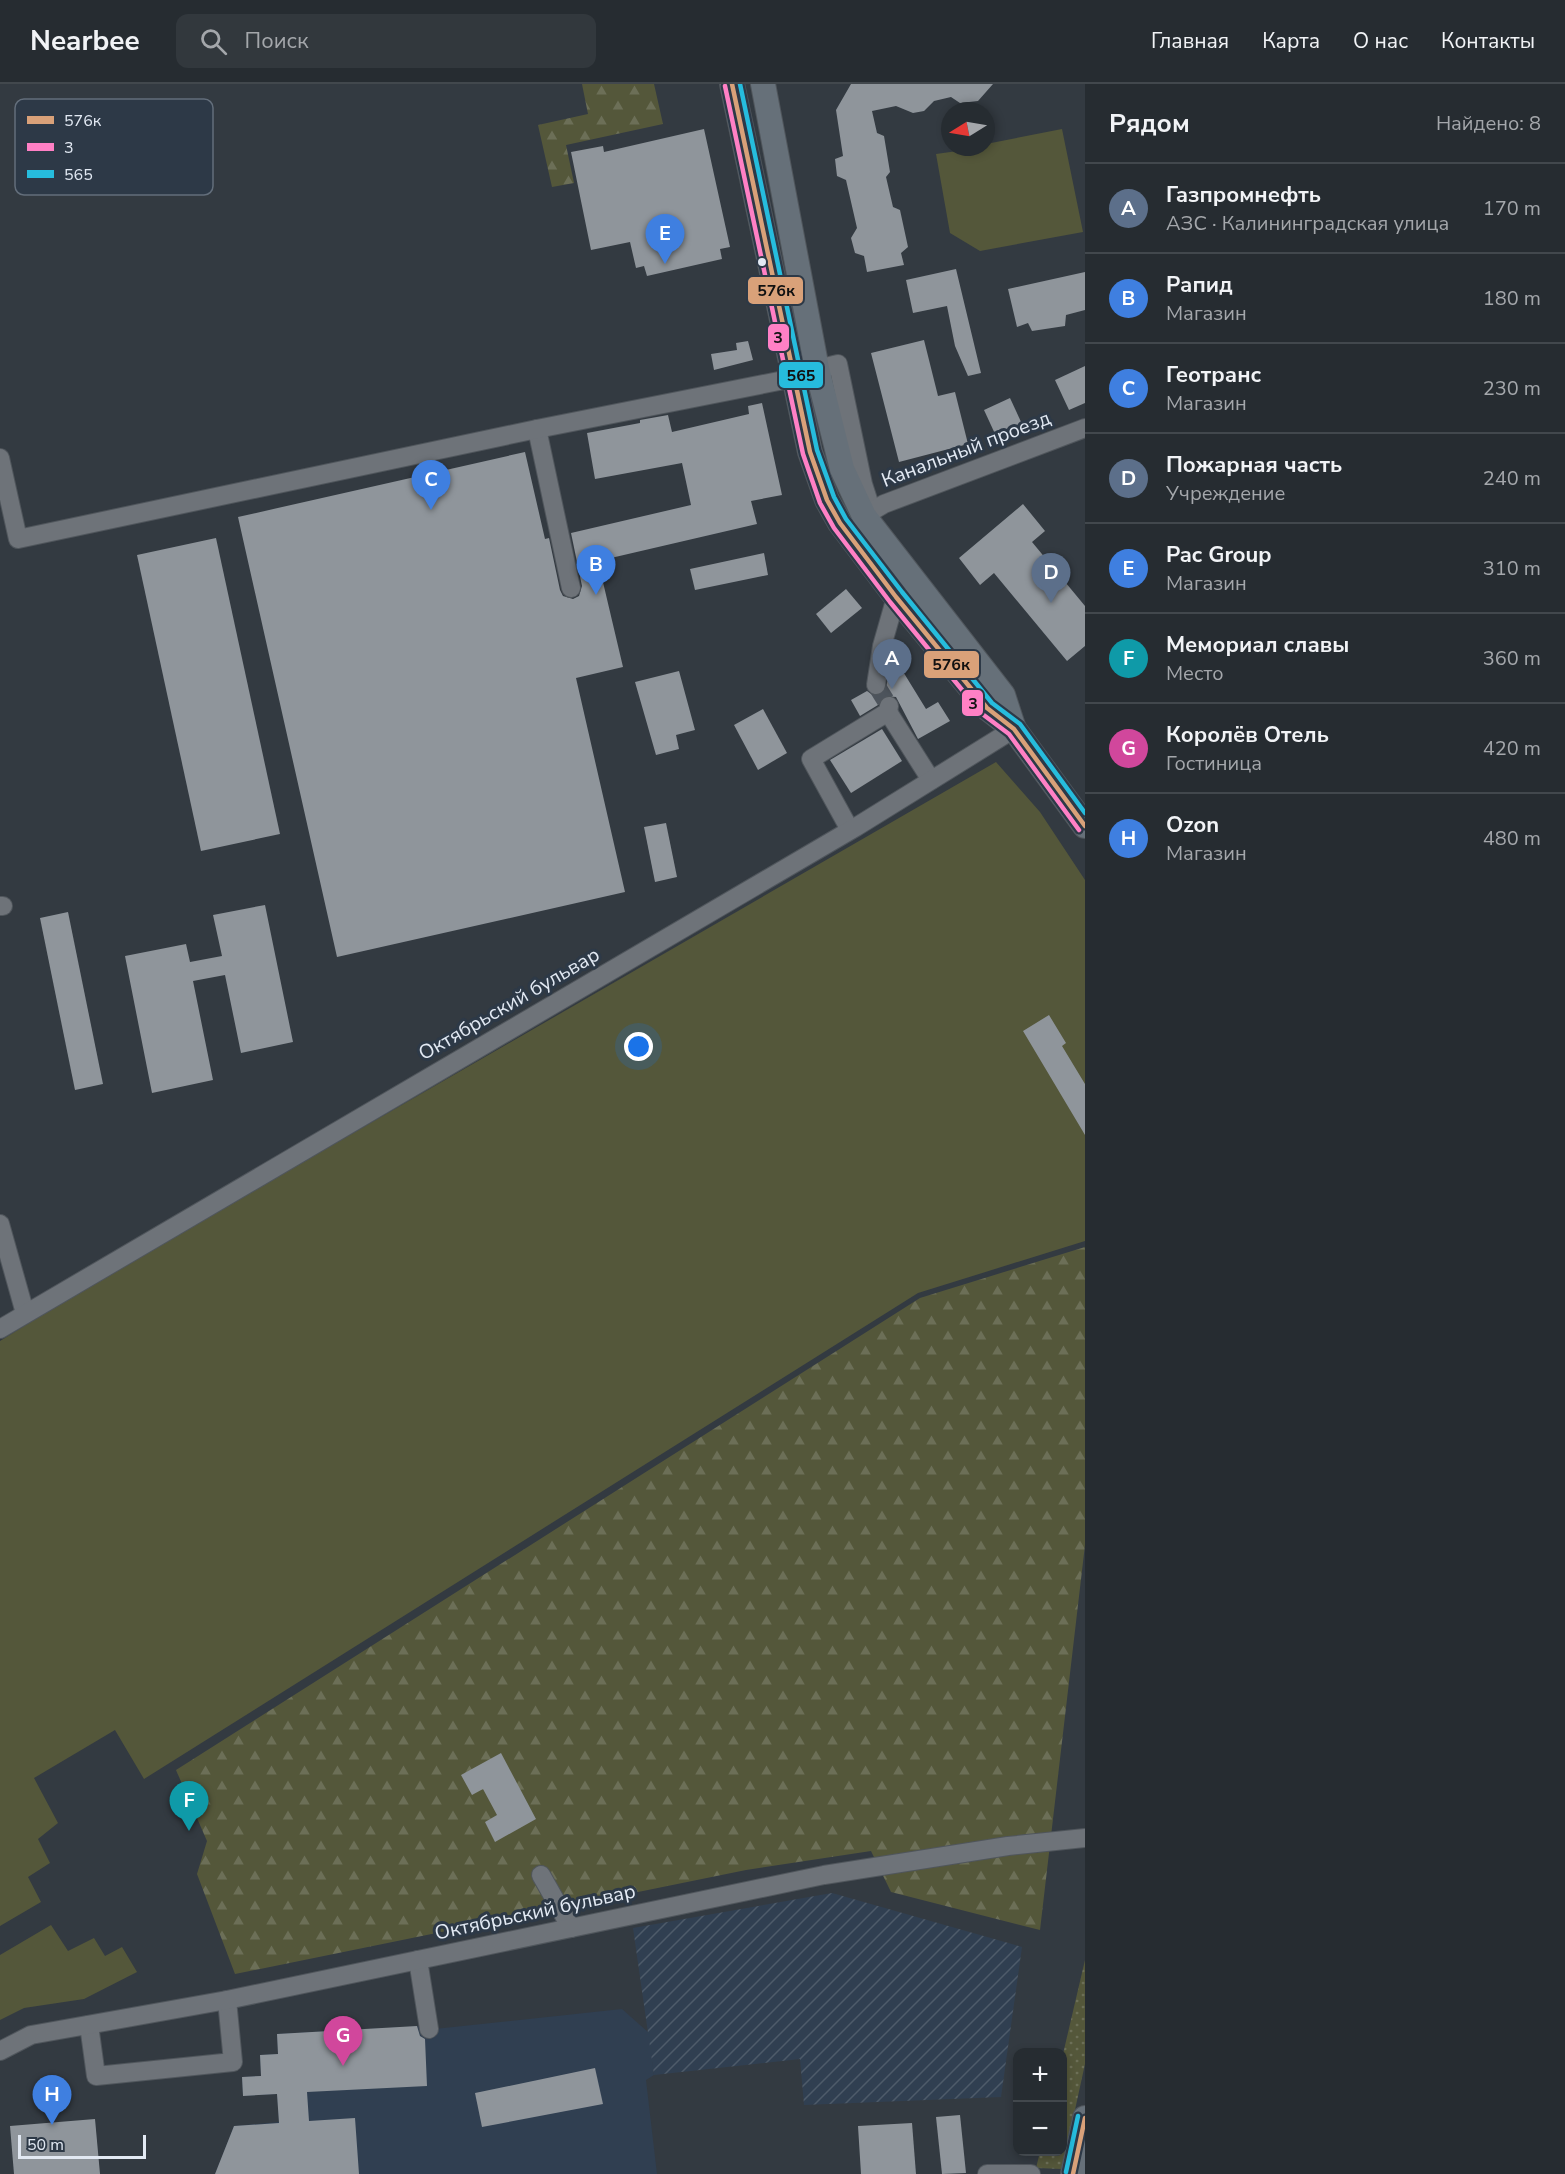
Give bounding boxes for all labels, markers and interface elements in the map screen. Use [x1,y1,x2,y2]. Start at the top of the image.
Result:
search box [176,14,596,68]
text: Nearbee [30,22,140,60]
icon: search [197,25,230,58]
text: Поиск [245,26,309,56]
text: Главная [1151,27,1229,55]
text: Карта [1262,27,1320,55]
text: О нас [1353,27,1408,55]
text: Контакты [1441,27,1535,55]
legend [15,99,213,195]
north arrow [941,102,995,156]
text: Рядом [1109,106,1190,141]
text: 576к [64,110,102,132]
text: Найдено: 8 [1436,110,1541,137]
text: 3 [64,137,74,159]
text: 565 [64,164,93,186]
text: Газпромнефть [1166,180,1321,210]
text: A [1121,195,1136,222]
text: 170 m [1483,195,1541,222]
text: АЗС · Калининградская улица [1166,210,1449,237]
pin: E [646,214,684,264]
unlabelled marker [756,256,768,268]
text: Рапид [1166,270,1233,300]
line badge: 576к [747,276,804,305]
text: 576к [757,280,796,302]
text: B [1122,285,1135,312]
text: 180 m [1483,285,1541,312]
text: Магазин [1166,300,1247,327]
line badge: 3 [767,323,790,352]
text: 3 [773,327,783,349]
text: Геотранс [1166,360,1261,390]
line badge: 565 [778,361,824,389]
text: 565 [787,365,815,387]
text: C [1122,375,1135,402]
text: 230 m [1483,375,1541,402]
text: Магазин [1166,390,1247,417]
street label: Канальный проезд [878,404,1055,494]
text: Пожарная часть [1166,450,1342,480]
pin: C [412,460,450,510]
text: D [1121,465,1136,492]
text: 240 m [1483,465,1541,492]
text: Учреждение [1166,480,1285,507]
text: Pac Group [1166,540,1271,570]
pin: B [576,546,616,595]
pin: D [1032,554,1070,603]
text: E [1123,555,1134,582]
text: 310 m [1483,555,1541,582]
text: Магазин [1166,570,1247,597]
text: Мемориал славы [1166,630,1349,660]
pin: A [872,640,912,689]
text: F [1123,645,1134,672]
text: 360 m [1483,645,1541,672]
line badge: 576к [923,650,980,679]
text: 576к [932,654,971,676]
text: Место [1166,660,1224,687]
line badge: 3 [961,689,984,717]
text: 3 [968,693,978,715]
text: Королёв Отель [1166,720,1329,750]
text: G [1121,735,1136,762]
text: 420 m [1483,735,1541,762]
text: Гостиница [1166,750,1262,777]
text: Ozon [1166,810,1219,840]
text: H [1121,825,1136,852]
text: 480 m [1483,825,1541,852]
text: Магазин [1166,840,1247,867]
street label: Октябрьский бульвар [414,941,604,1067]
your location [624,1032,653,1061]
pin: F [170,1782,208,1831]
street label: Октябрьский бульвар [432,1878,638,1946]
pin: G [324,2016,362,2066]
map controls [1013,2048,1067,2156]
button: + [1013,2048,1067,2102]
pin: H [32,2076,72,2125]
button: − [1013,2102,1067,2156]
scale bar [18,2132,146,2160]
text: 50 m [27,2134,64,2156]

